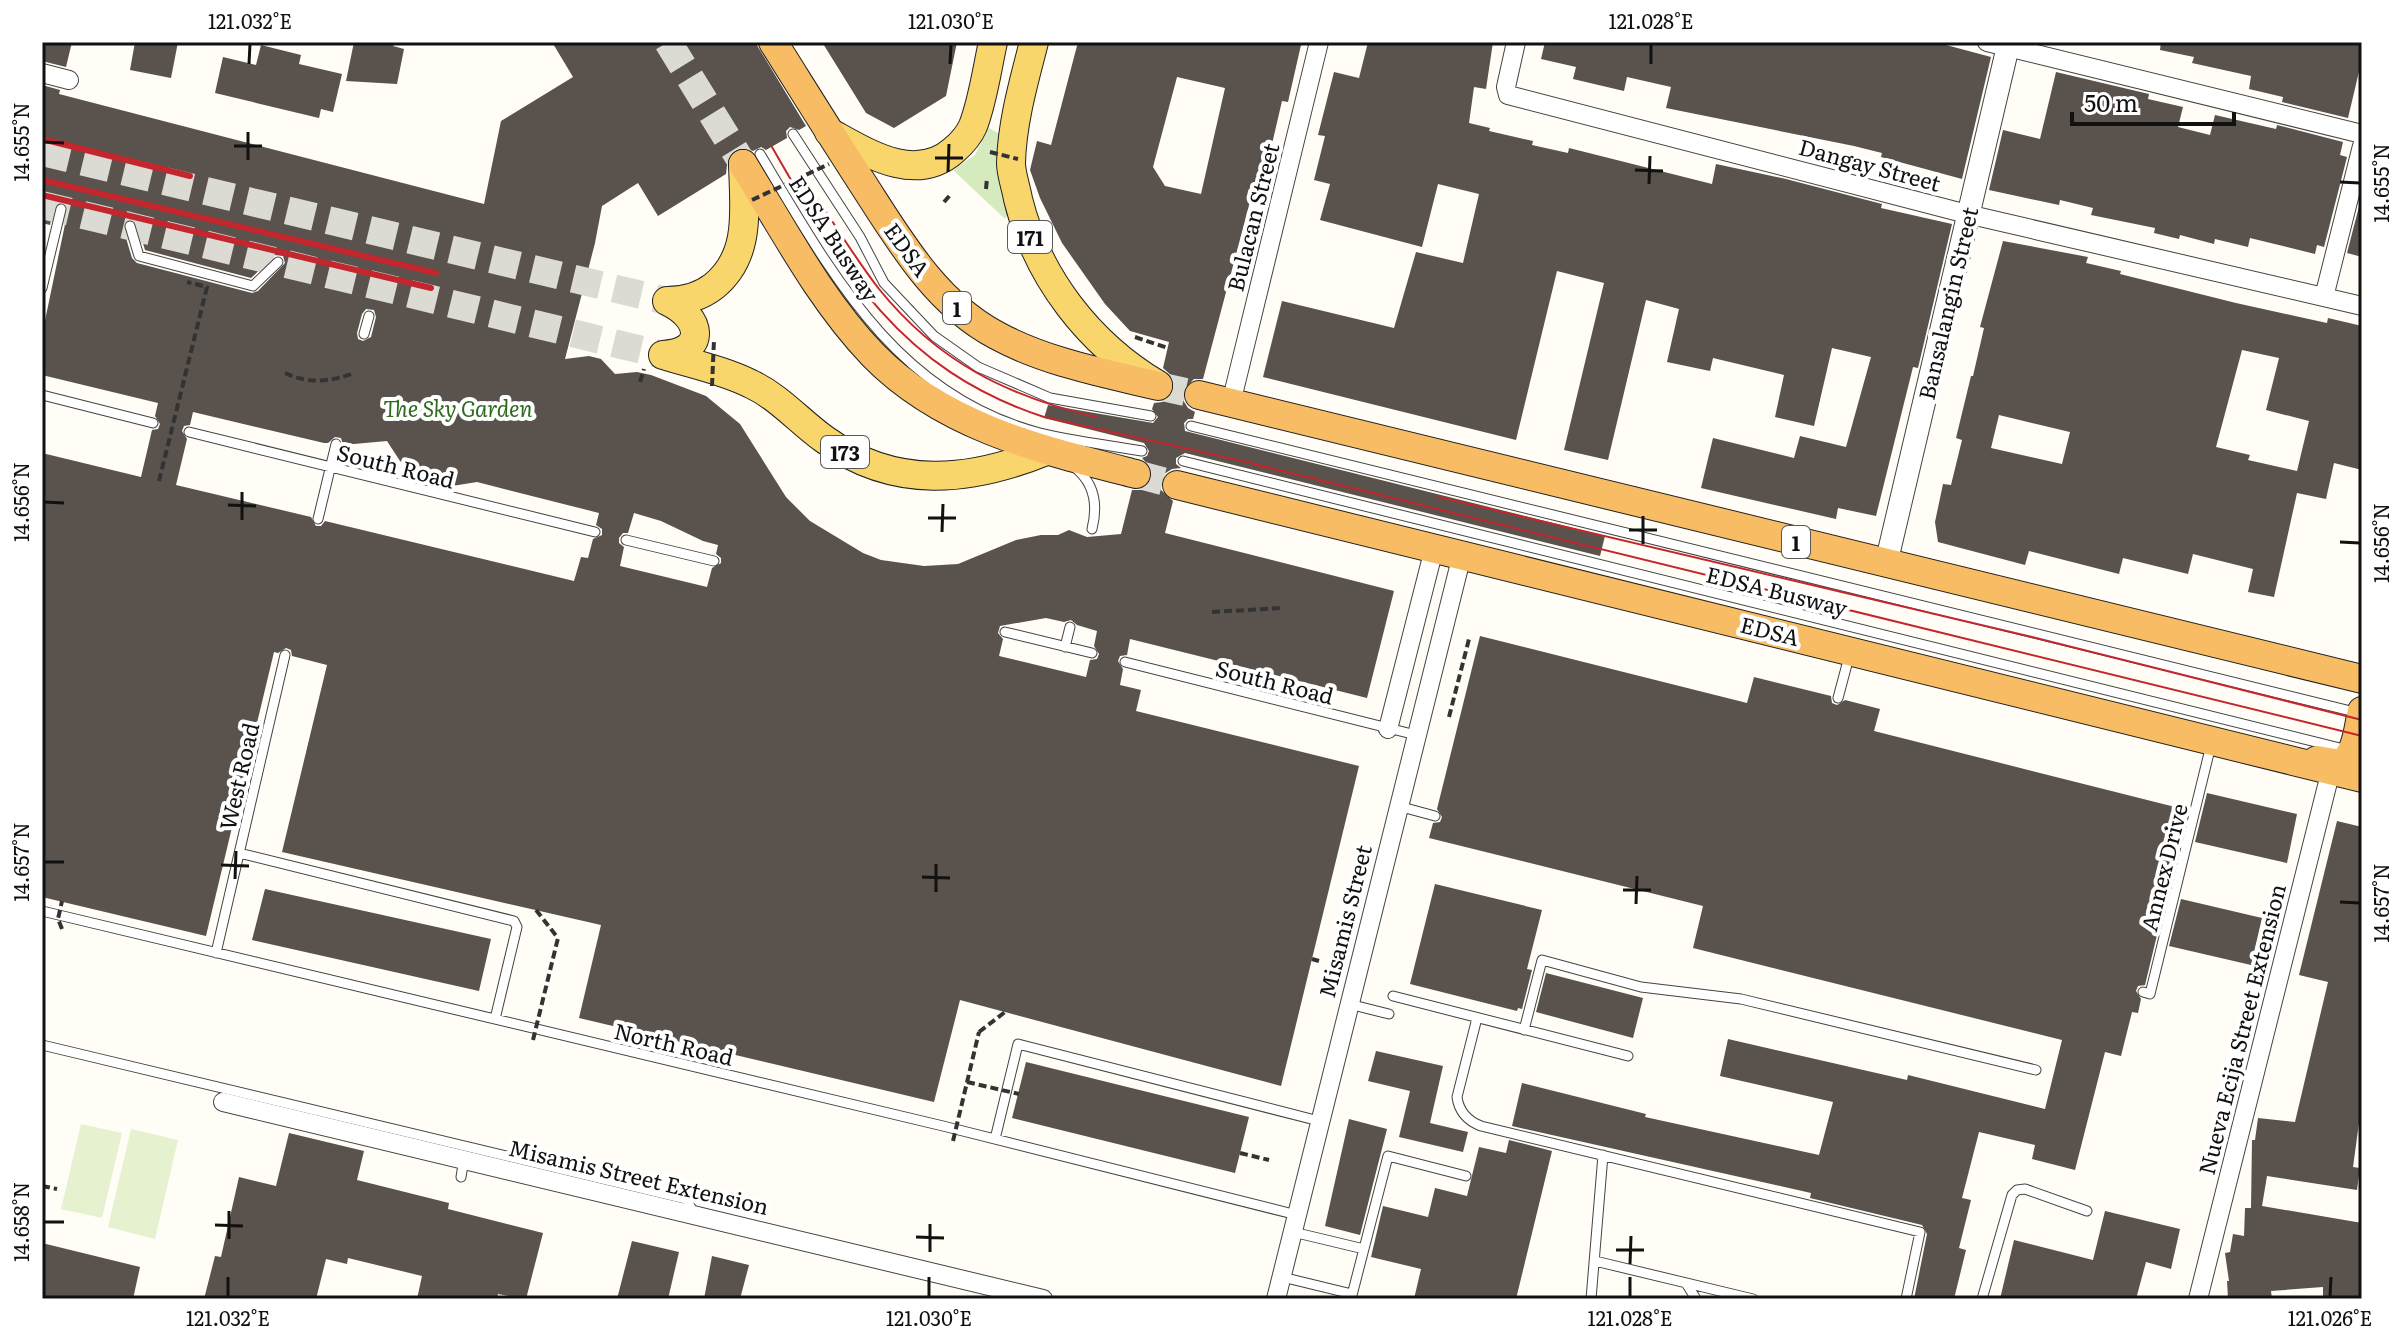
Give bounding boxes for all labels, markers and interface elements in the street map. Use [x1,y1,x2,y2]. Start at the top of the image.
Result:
text: 121.032°E [208,5,292,35]
text: 121.030°E [908,5,994,35]
text: 121.028°E [1609,5,1693,35]
scale bar [2072,76,2234,126]
text: 50 m [2084,84,2138,119]
text: 14.655°N [5,102,35,182]
street label: Dangay Street [1795,129,1945,199]
street label: Bulacan Street [1218,139,1286,295]
text: 14.655°N [2365,143,2395,223]
street label: EDSA Busway [782,168,888,308]
street label: Bansalangin Street [1909,203,1985,403]
street label: EDSA [877,215,939,283]
road number: 171 [1008,221,1052,253]
road number: 1 [943,292,971,324]
park label: The Sky Garden [383,391,533,424]
street label: South Road [334,434,458,496]
road number: 173 [821,436,869,468]
text: 14.656°N [5,462,35,542]
text: 14.656°N [2365,503,2395,583]
road number: 1 [1782,526,1810,558]
street label: EDSA Busway [1703,557,1851,624]
street label: EDSA [1737,607,1803,653]
street label: South Road [1213,650,1337,712]
street label: West Road [210,719,266,833]
street label: Annex Drive [2131,800,2195,934]
text: 14.657°N [5,822,35,902]
street label: Misamis Street [1309,841,1379,1001]
text: 14.657°N [2365,863,2395,943]
street label: Nueva Ecija Street Extension [2189,880,2293,1178]
street label: North Road [611,1013,737,1073]
street label: Misamis Street Extension [506,1130,772,1222]
text: 14.658°N [5,1182,35,1262]
text: 121.032°E [186,1302,270,1332]
text: 121.030°E [886,1302,972,1332]
text: 121.028°E [1588,1302,1672,1332]
text: 121.026°E [2288,1302,2372,1332]

